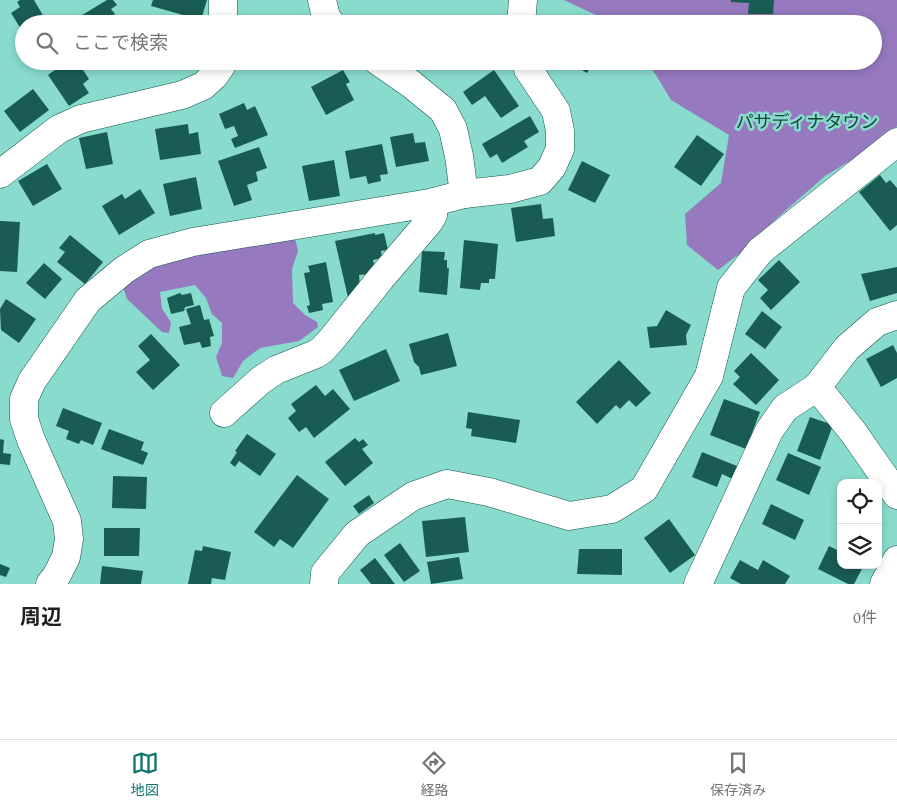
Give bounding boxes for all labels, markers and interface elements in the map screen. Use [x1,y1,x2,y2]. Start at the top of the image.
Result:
search box [15,15,882,70]
icon: search [33,29,61,57]
text: ここで検索 [73,29,168,58]
district label: パサディナタウン [736,109,878,136]
map controls [837,479,882,569]
button: locate [837,479,882,524]
button: layers [837,524,882,569]
text: 周辺 [20,602,62,634]
text: 0件 [853,606,877,630]
tab: 地図 [131,749,159,801]
tab: 経路 [420,749,448,801]
tab: 保存済み [710,749,766,801]

